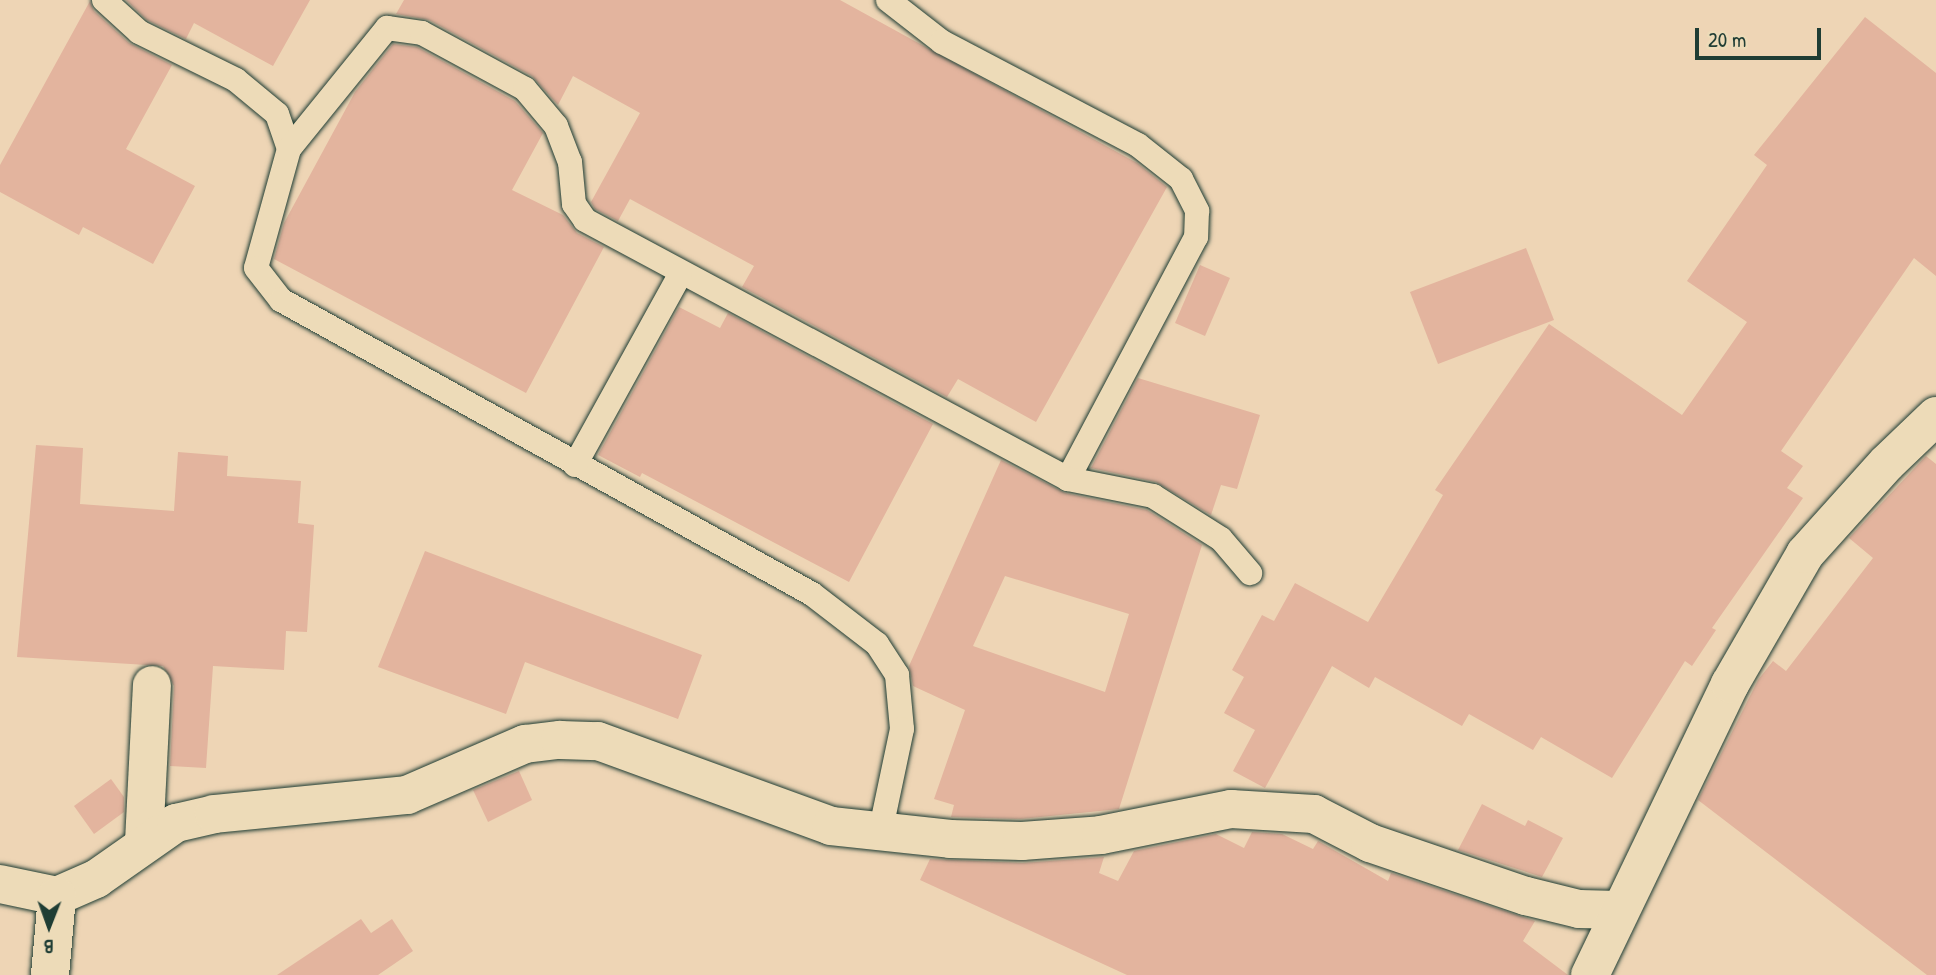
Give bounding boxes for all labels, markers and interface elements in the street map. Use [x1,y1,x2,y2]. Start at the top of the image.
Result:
scale bar [1698,14,1824,58]
text: 20 m [1708,25,1746,54]
north arrow [14,891,84,961]
text: B [44,934,54,960]

